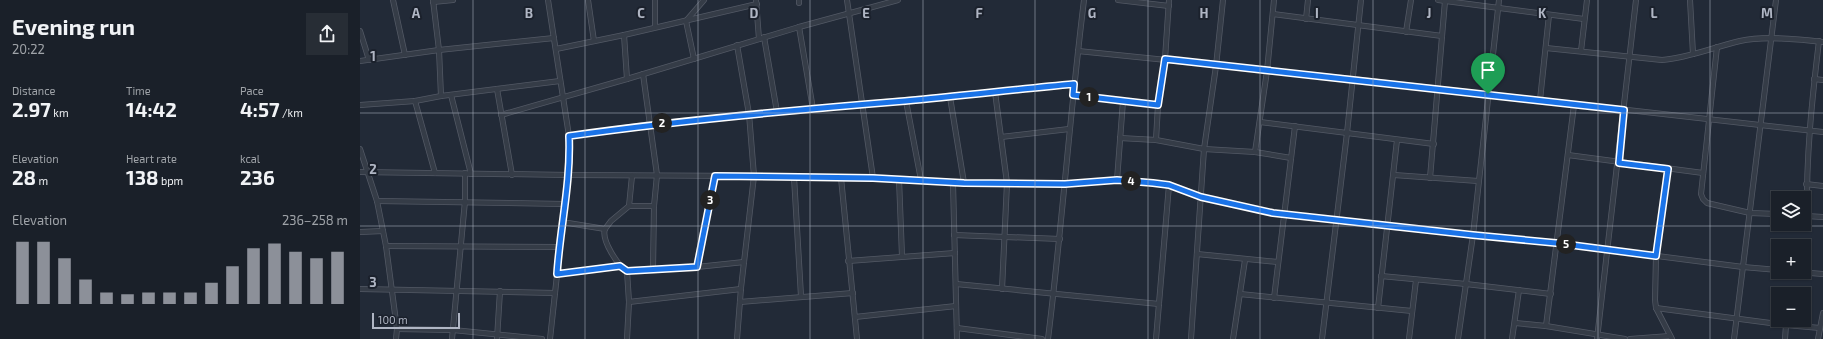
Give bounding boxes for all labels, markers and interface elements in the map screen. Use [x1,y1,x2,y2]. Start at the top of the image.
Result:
text: A [412,5,421,21]
text: B [525,5,533,21]
text: C [637,5,645,21]
text: D [750,5,759,21]
text: E [862,5,870,21]
text: F [975,5,983,21]
text: G [1088,5,1096,21]
text: H [1200,5,1209,21]
text: I [1315,5,1319,21]
text: J [1427,5,1431,21]
text: K [1538,5,1547,21]
text: L [1651,5,1658,21]
text: M [1761,5,1773,21]
text: Evening run [12,13,135,39]
button: share [306,13,348,55]
text: 20:22 [12,41,45,57]
text: 1 [370,48,376,64]
pin [1471,53,1505,94]
icon: arrive [1477,59,1499,81]
text: Distance [12,84,55,97]
text: Time [126,84,151,97]
text: Pace [240,84,264,97]
pin: 1 [1079,87,1099,107]
text: 1 [1087,90,1091,103]
text: 2.97 [12,97,51,121]
text: 14:42 [126,97,177,121]
text: 4:57 [240,97,279,121]
text: km [51,106,69,119]
text: /km [279,106,303,119]
pin: 2 [652,113,672,133]
text: 2 [659,116,665,129]
text: Elevation [12,152,59,165]
text: Heart rate [126,152,177,165]
text: kcal [240,152,260,165]
text: 2 [369,161,377,177]
text: 28 [12,165,36,189]
text: 138 [126,165,158,189]
text: 236 [240,165,275,189]
pin: 4 [1121,171,1141,191]
text: m [36,174,48,187]
text: bpm [158,174,183,187]
text: 4 [1127,174,1135,187]
pin: 3 [700,190,720,210]
map controls [1771,191,1811,327]
button: layers [1771,191,1811,231]
text: 3 [707,193,713,206]
text: Elevation [12,212,67,228]
text: 236–258 m [282,212,348,228]
pin: 5 [1556,234,1576,254]
text: 5 [1563,237,1569,250]
button: + [1771,239,1811,279]
text: 3 [369,274,377,290]
button: − [1771,287,1811,327]
scale bar [372,311,460,330]
text: 100 m [378,313,408,326]

